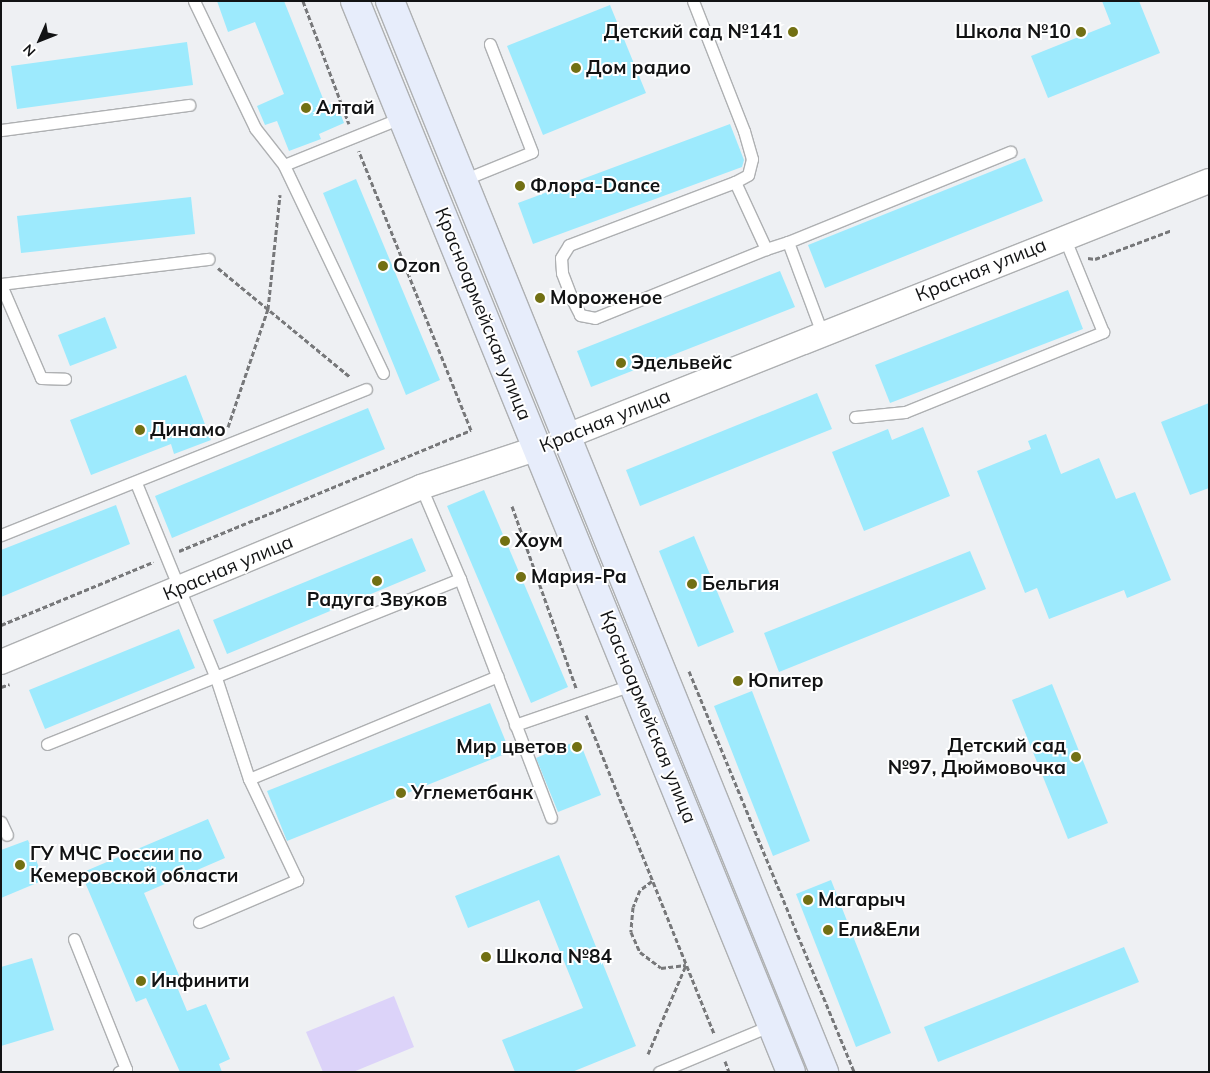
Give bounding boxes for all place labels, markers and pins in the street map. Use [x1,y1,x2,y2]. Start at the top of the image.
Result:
place label: Детский сад №141 [604,21,783,43]
place label: Школа №10 [955,21,1071,43]
marker: Детский сад №141 [787,26,799,38]
marker: Школа №10 [1075,26,1087,38]
place label: Дом радио [586,57,691,79]
marker: Дом радио [570,62,582,74]
place label: Алтай [316,97,375,119]
marker: Алтай [300,102,312,114]
place label: Флора-Dance [530,175,660,197]
marker: Флора-Dance [514,180,526,192]
place label: Ozon [393,255,440,277]
marker: Ozon [377,260,389,272]
place label: Мороженое [550,287,662,309]
marker: Мороженое [534,292,546,304]
place label: Эдельвейс [631,352,732,374]
marker: Эдельвейс [615,357,627,369]
place label: Динамо [150,419,226,441]
marker: Динамо [134,424,146,436]
place label: Хоум [515,530,563,552]
marker: Хоум [499,535,511,547]
place label: Мария-Ра [531,566,627,588]
marker: Мария-Ра [515,571,527,583]
place label: Бельгия [702,573,779,595]
marker: Радуга Звуков [371,575,383,587]
marker: Бельгия [686,578,698,590]
place label: Радуга Звуков [307,589,447,611]
place label: Юпитер [748,670,824,692]
marker: Юпитер [732,675,744,687]
place label: Детский сад №97, Дюймовочка [888,735,1066,779]
place label: Мир цветов [456,736,567,758]
marker: Мир цветов [571,741,583,753]
marker: Детский сад №97, Дюймовочка [1070,751,1082,763]
place label: Углеметбанк [411,782,533,804]
marker: Углеметбанк [395,787,407,799]
place label: ГУ МЧС России по Кемеровской области [30,843,238,887]
marker: ГУ МЧС России по Кемеровской области [14,859,26,871]
place label: Магарыч [818,889,906,911]
marker: Магарыч [802,894,814,906]
place label: Ели&Ели [838,919,920,941]
marker: Ели&Ели [822,924,834,936]
place label: Школа №84 [496,946,612,968]
marker: Школа №84 [480,951,492,963]
place label: Инфинити [151,970,249,992]
marker: Инфинити [135,975,147,987]

